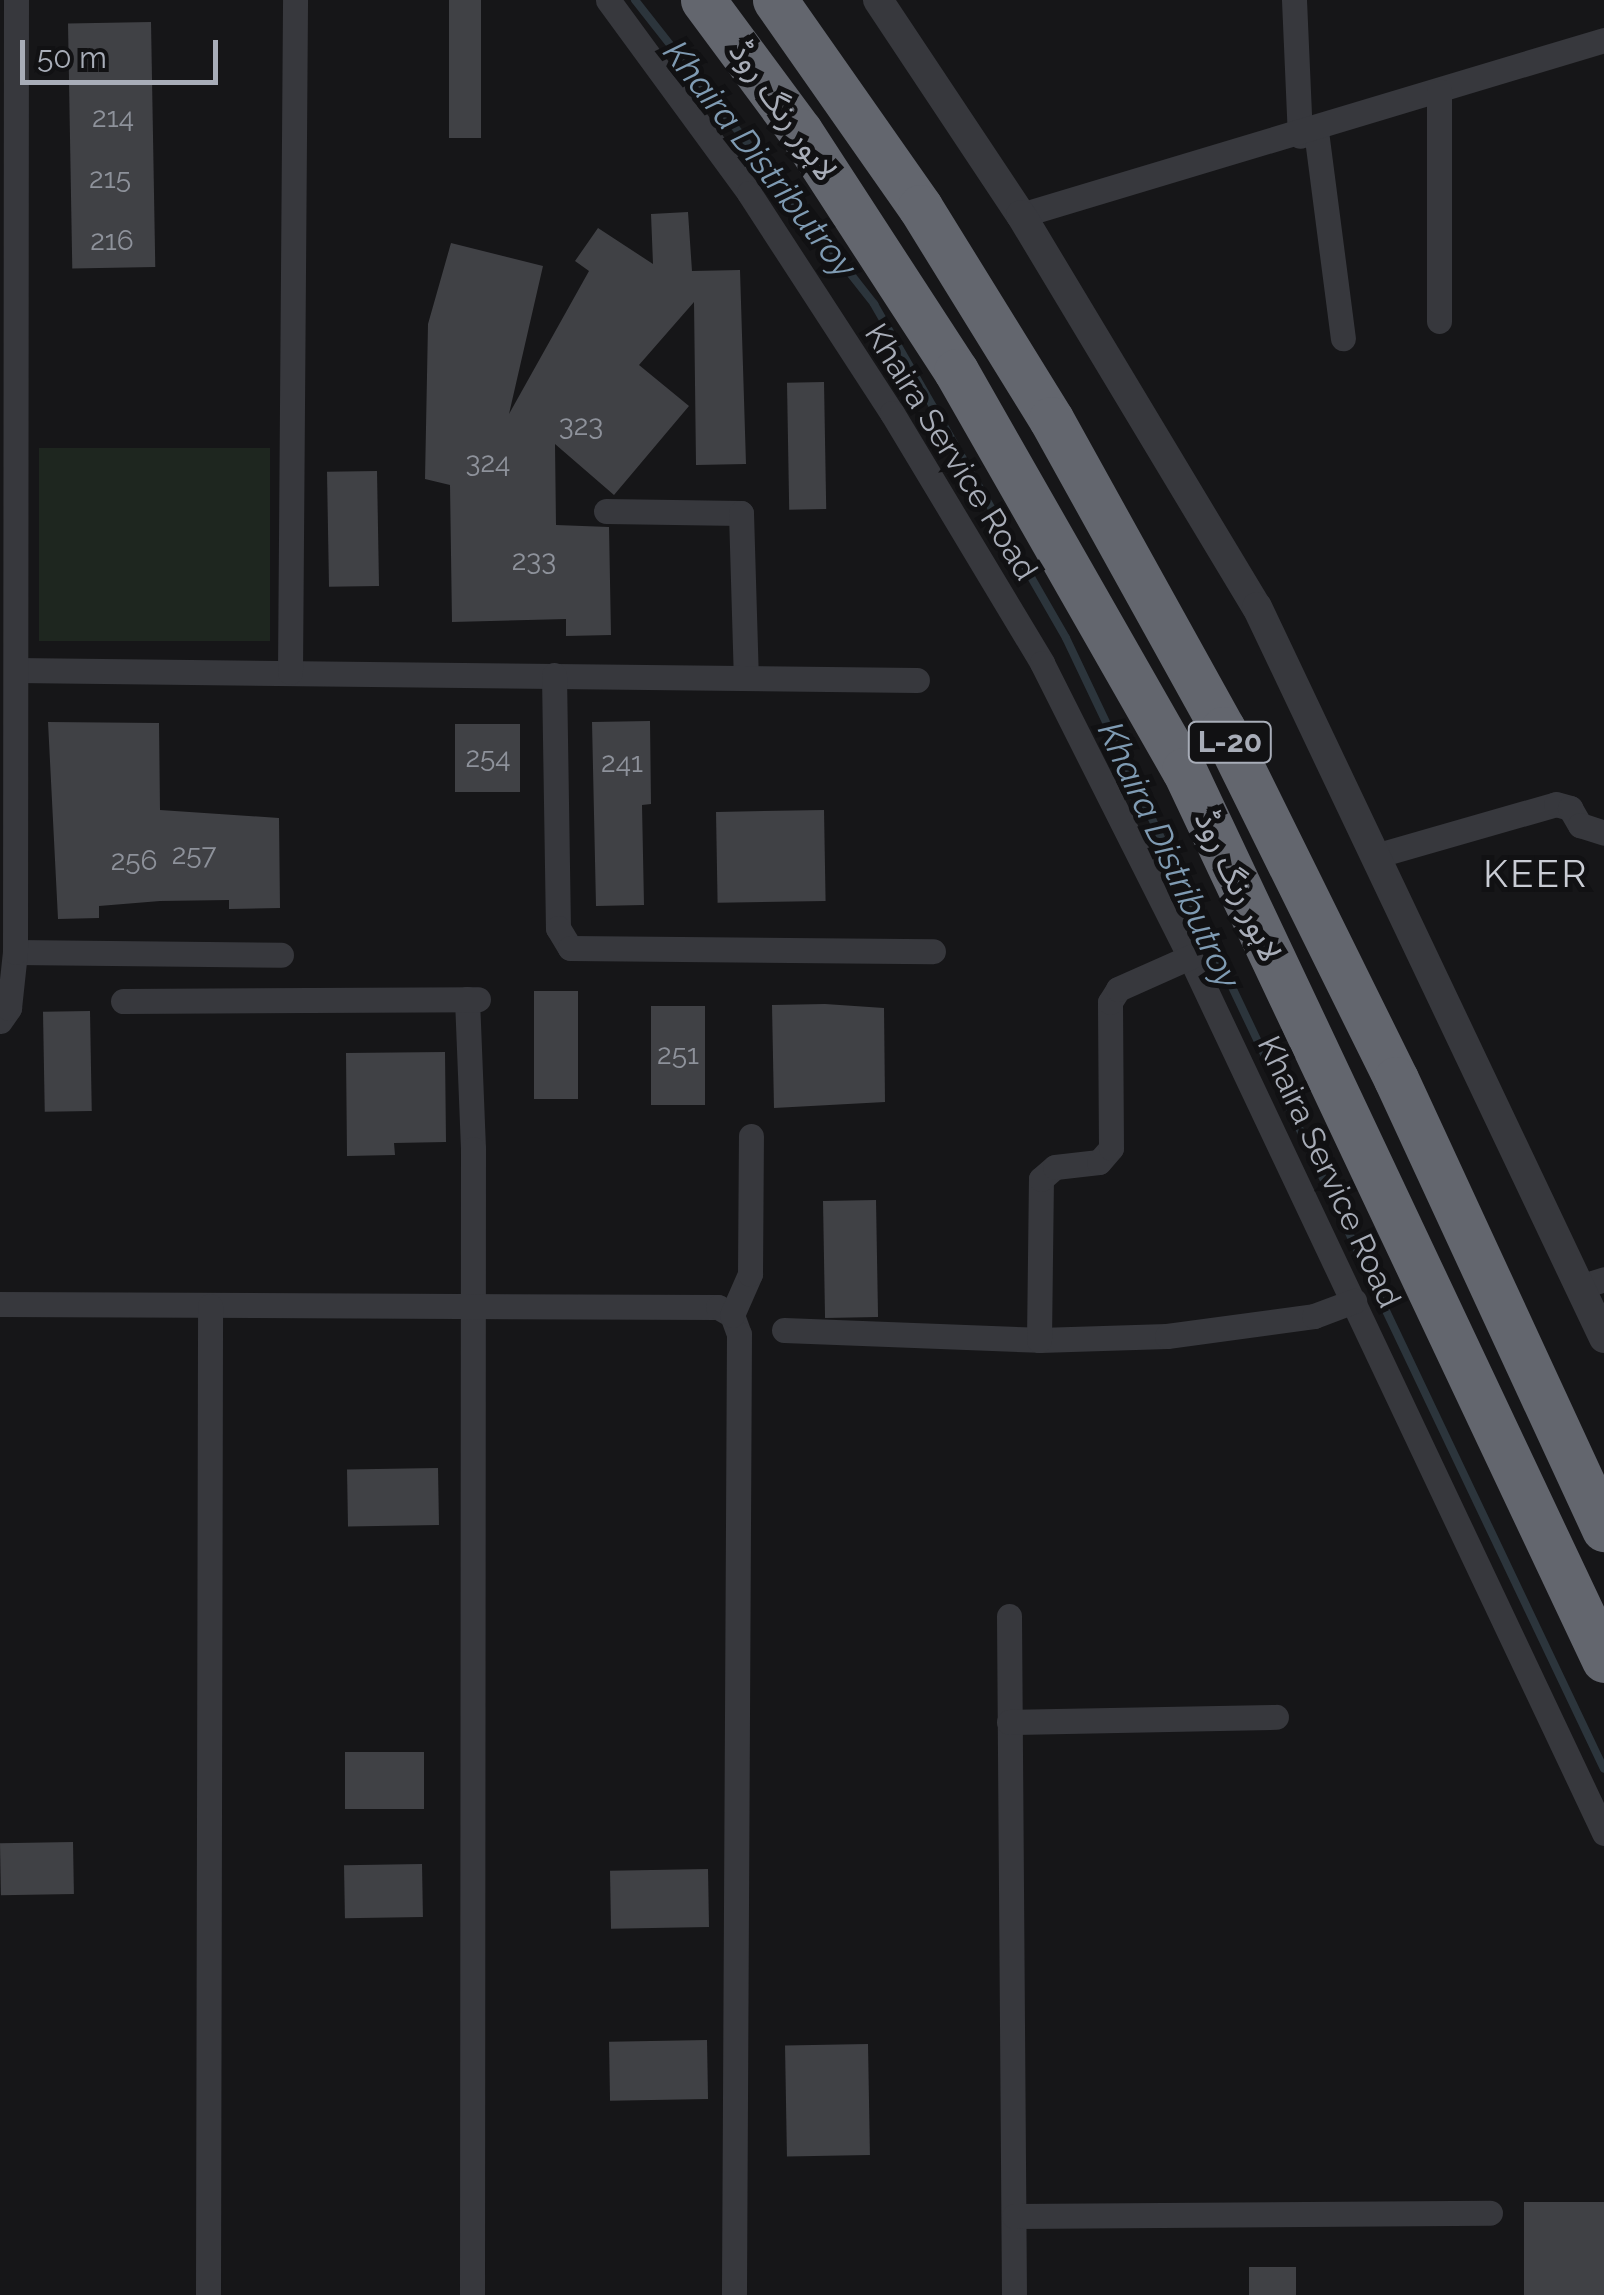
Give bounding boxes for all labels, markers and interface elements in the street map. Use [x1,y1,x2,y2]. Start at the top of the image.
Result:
scale bar [25,20,222,82]
water label: Khaira Distributroy [654,32,866,286]
street label: لاہور رنگ روڈ [721,34,845,188]
text: 50 m [37,40,107,75]
house number: 214 [92,101,134,135]
house number: 215 [89,162,131,196]
house number: 216 [90,224,134,258]
street label: Khaira Service Road [857,317,1045,587]
house number: 323 [559,409,603,443]
house number: 324 [466,446,510,480]
house number: 233 [512,544,556,578]
water label: Khaira Distributroy [1089,715,1249,995]
road number: L-20 [1188,717,1272,767]
house number: 254 [465,741,511,775]
house number: 241 [601,746,643,780]
street label: لاہور رنگ روڈ [1186,804,1290,968]
house number: 257 [172,838,216,872]
house number: 256 [111,844,157,878]
district label: KEER [1483,851,1589,897]
street label: Khaira Service Road [1249,1030,1409,1314]
house number: 251 [657,1038,699,1072]

